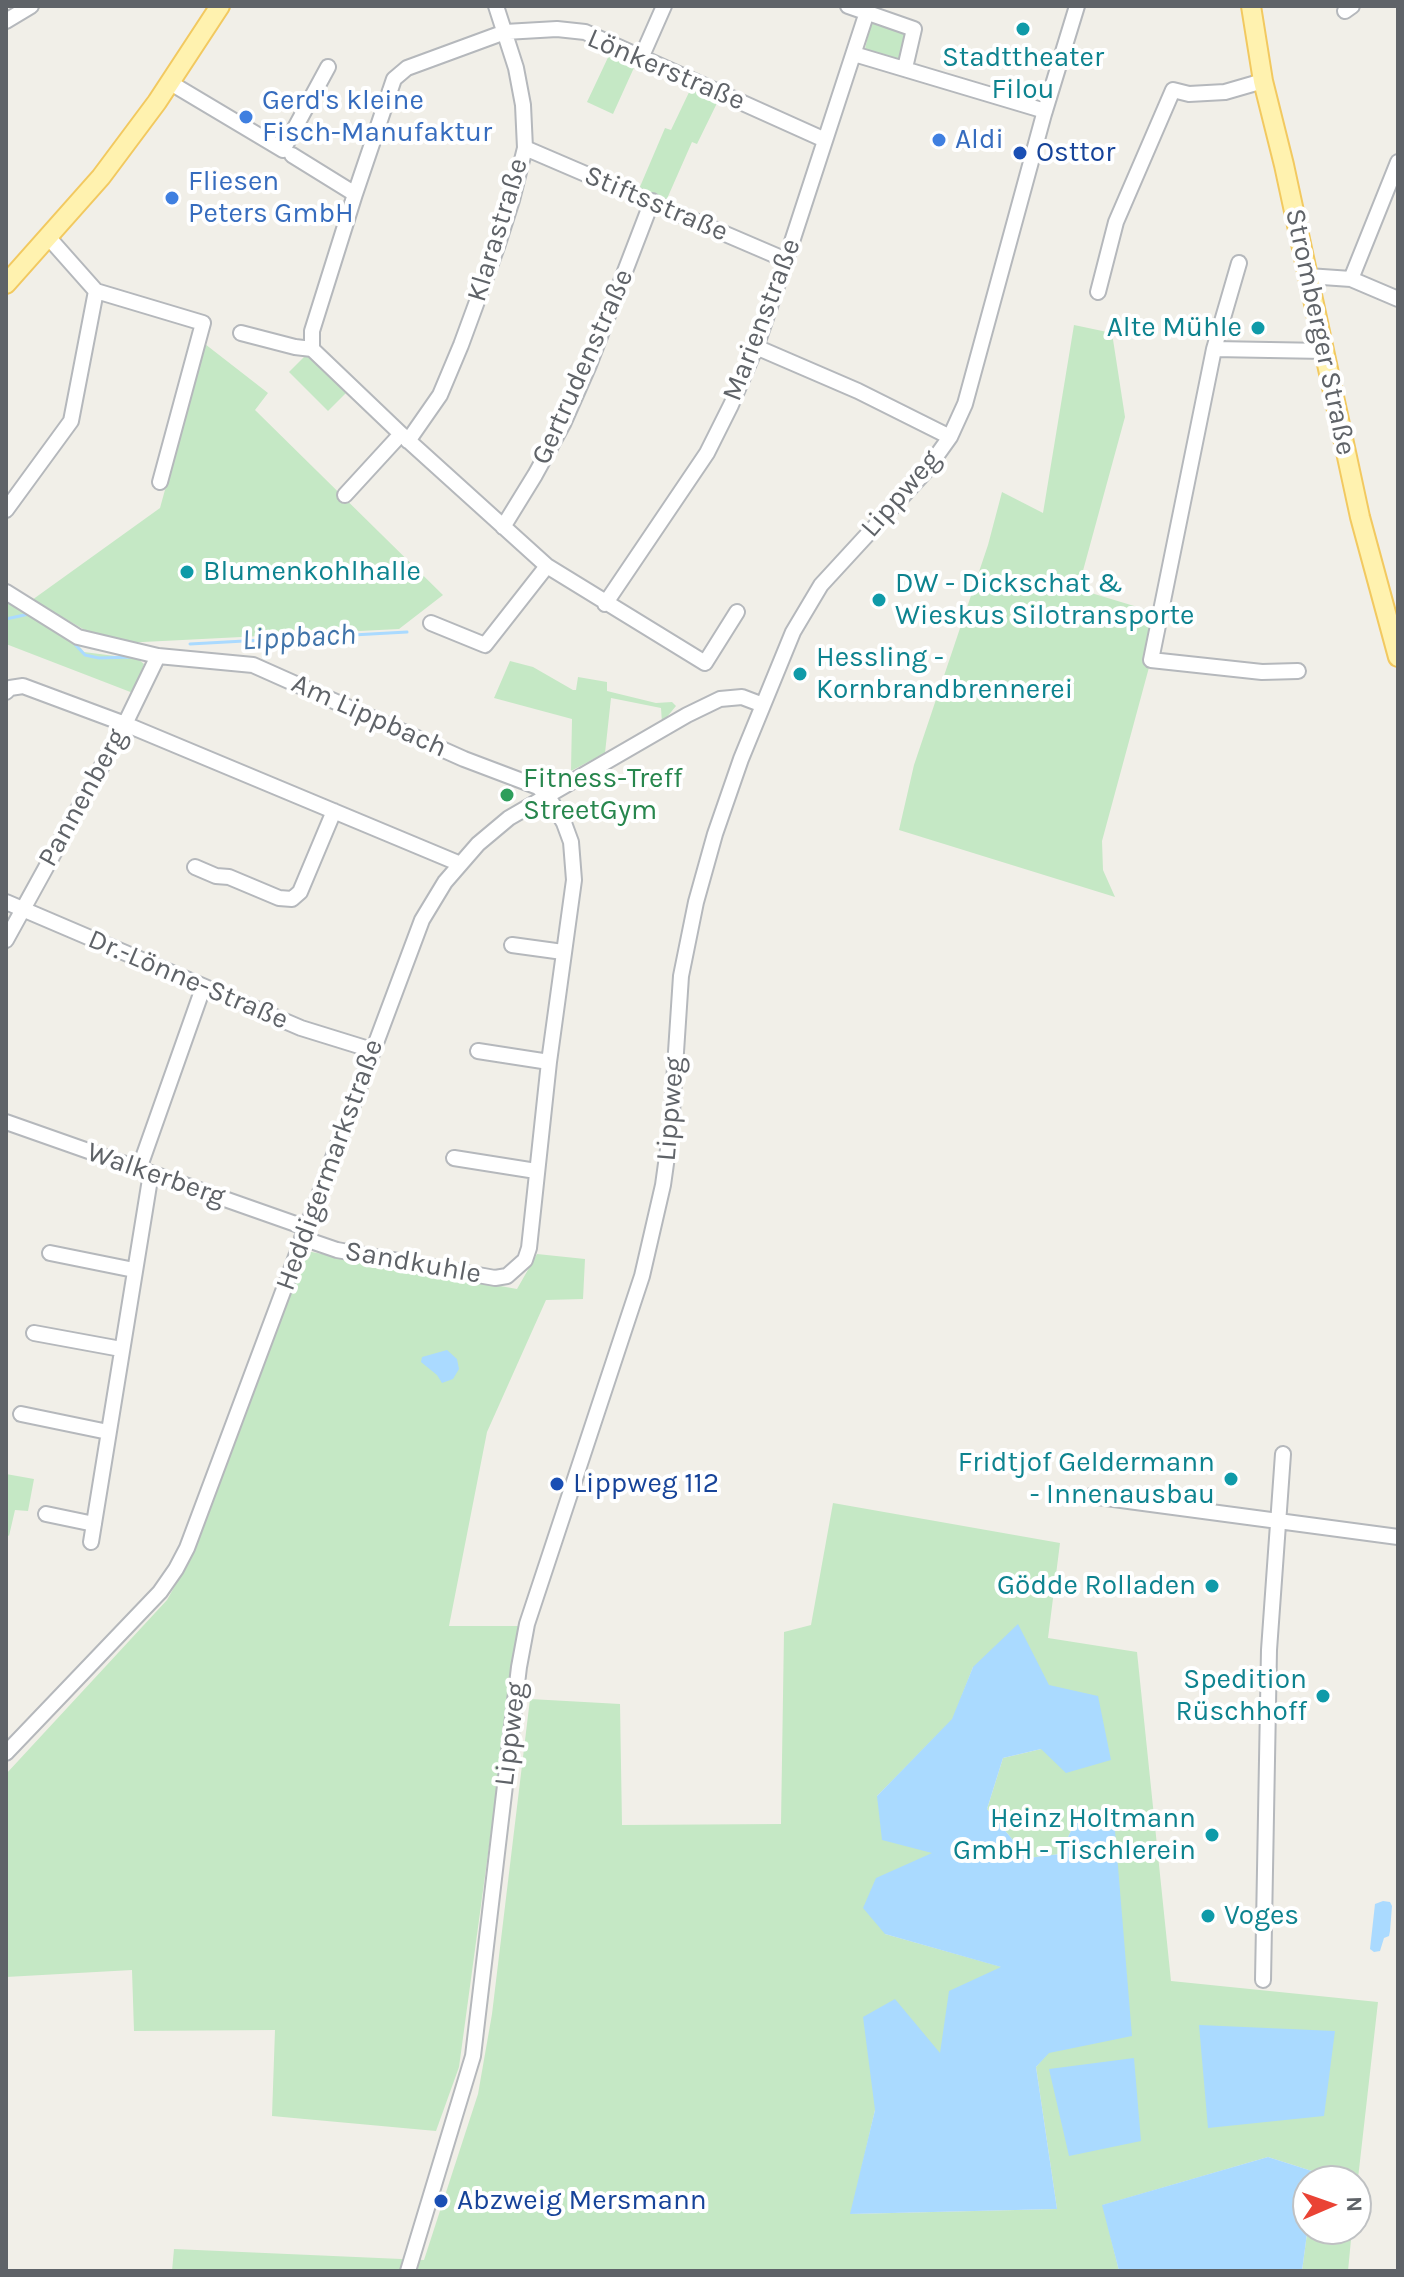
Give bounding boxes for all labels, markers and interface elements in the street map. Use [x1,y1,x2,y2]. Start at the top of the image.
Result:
marker: Stadttheater Filou [1014,20,1032,38]
street label: Lönkerstraße [582,22,750,118]
place label: Stadttheater Filou [942,41,1104,107]
place label: Gerd's kleine Fisch-Manufaktur [262,84,492,150]
marker: Gerd's kleine Fisch-Manufaktur [237,108,255,126]
place label: Aldi [955,123,1004,157]
marker: Aldi [930,131,948,149]
place label: Osttor [1036,136,1115,170]
marker: Osttor [1011,144,1029,162]
street label: Klarastraße [460,154,536,306]
street label: Stiftsstraße [579,159,733,249]
place label: Fliesen Peters GmbH [188,165,354,231]
marker: Fliesen Peters GmbH [163,189,181,207]
street label: Stromberger Straße [1277,206,1363,458]
street label: Marienstraße [716,234,808,406]
street label: Gertrudenstraße [525,264,641,470]
place label: Alte Mühle [1107,311,1242,345]
marker: Alte Mühle [1249,319,1267,337]
street label: Lippweg [854,443,948,545]
place label: Blumenkohlhalle [203,555,421,589]
marker: Blumenkohlhalle [178,563,196,581]
place label: DW - Dickschat & Wieskus Silotransporte [895,567,1194,633]
marker: DW - Dickschat & Wieskus Silotransporte [870,591,888,609]
water label: Lippbach [241,617,357,659]
place label: Hessling - Kornbrandbrennerei [816,641,1073,707]
marker: Hessling - Kornbrandbrennerei [791,665,809,683]
street label: Am Lippbach [286,667,452,765]
street label: Pannenberg [31,723,135,873]
place label: Fitness-Treff StreetGym [523,762,683,828]
marker: Fitness-Treff StreetGym [498,786,516,804]
street label: Dr.-Lönne-Straße [83,923,293,1037]
street label: Heddigermarkstraße [269,1035,391,1295]
street label: Lippweg [650,1055,692,1163]
street label: Walkerberg [82,1136,230,1214]
street label: Sandkuhle [342,1235,484,1291]
place label: Fridtjof Geldermann - Innenausbau [958,1446,1215,1512]
place label: Lippweg 112 [573,1467,719,1501]
marker: Fridtjof Geldermann - Innenausbau [1222,1470,1240,1488]
marker: Lippweg 112 [548,1475,566,1493]
place label: Gödde Rolladen [997,1569,1196,1603]
marker: Gödde Rolladen [1203,1577,1221,1595]
place label: Spedition Rüschhoff [1175,1663,1307,1729]
street label: Lippweg [488,1680,534,1788]
marker: Spedition Rüschhoff [1314,1687,1332,1705]
place label: Heinz Holtmann GmbH - Tischlerein [953,1802,1196,1868]
marker: Heinz Holtmann GmbH - Tischlerein [1203,1826,1221,1844]
place label: Voges [1224,1899,1299,1933]
marker: Voges [1199,1907,1217,1925]
north arrow [1292,2165,1372,2245]
place label: Abzweig Mersmann [457,2184,707,2218]
marker: Abzweig Mersmann [432,2192,450,2210]
text: N [1341,2196,1367,2213]

